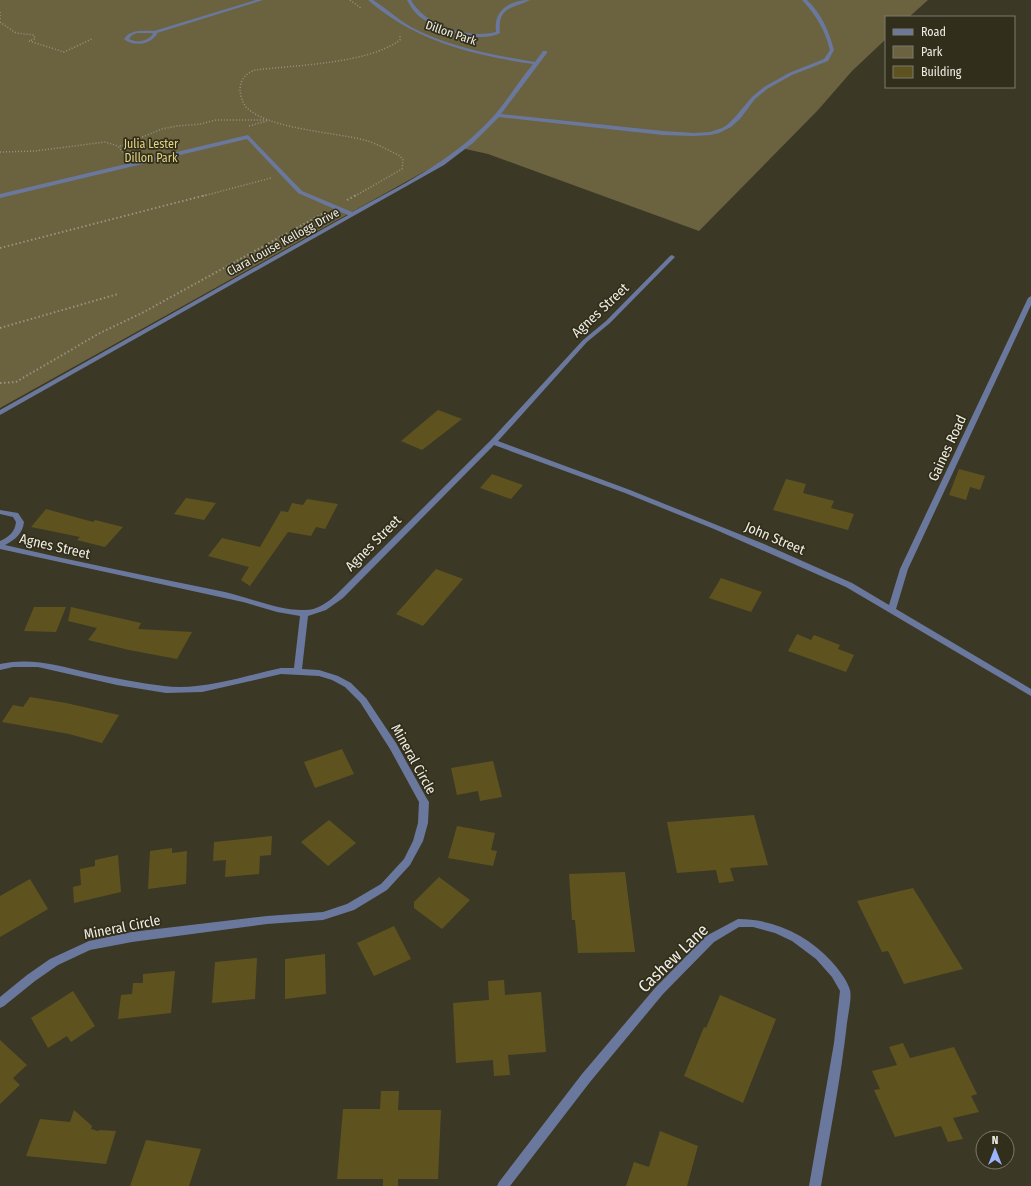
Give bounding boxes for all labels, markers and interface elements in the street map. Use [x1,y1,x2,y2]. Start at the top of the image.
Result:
legend [885,16,1015,88]
street label: Dillon Park [424,18,479,48]
text: Road [921,25,946,39]
text: Park [921,45,943,59]
text: Building [921,65,962,79]
park label: Julia Lester Dillon Park [124,137,179,165]
street label: Clara Louise Kellogg Drive [224,205,342,279]
street label: Agnes Street [568,279,633,341]
street label: Gaines Road [925,412,970,484]
street label: Agnes Street [342,512,405,575]
street label: John Street [742,518,808,559]
street label: Agnes Street [18,530,92,563]
street label: Mineral Circle [387,721,440,797]
street label: Mineral Circle [82,912,162,943]
street label: Cashew Lane [634,920,713,997]
north arrow [975,1130,1015,1170]
text: N [992,1134,998,1147]

